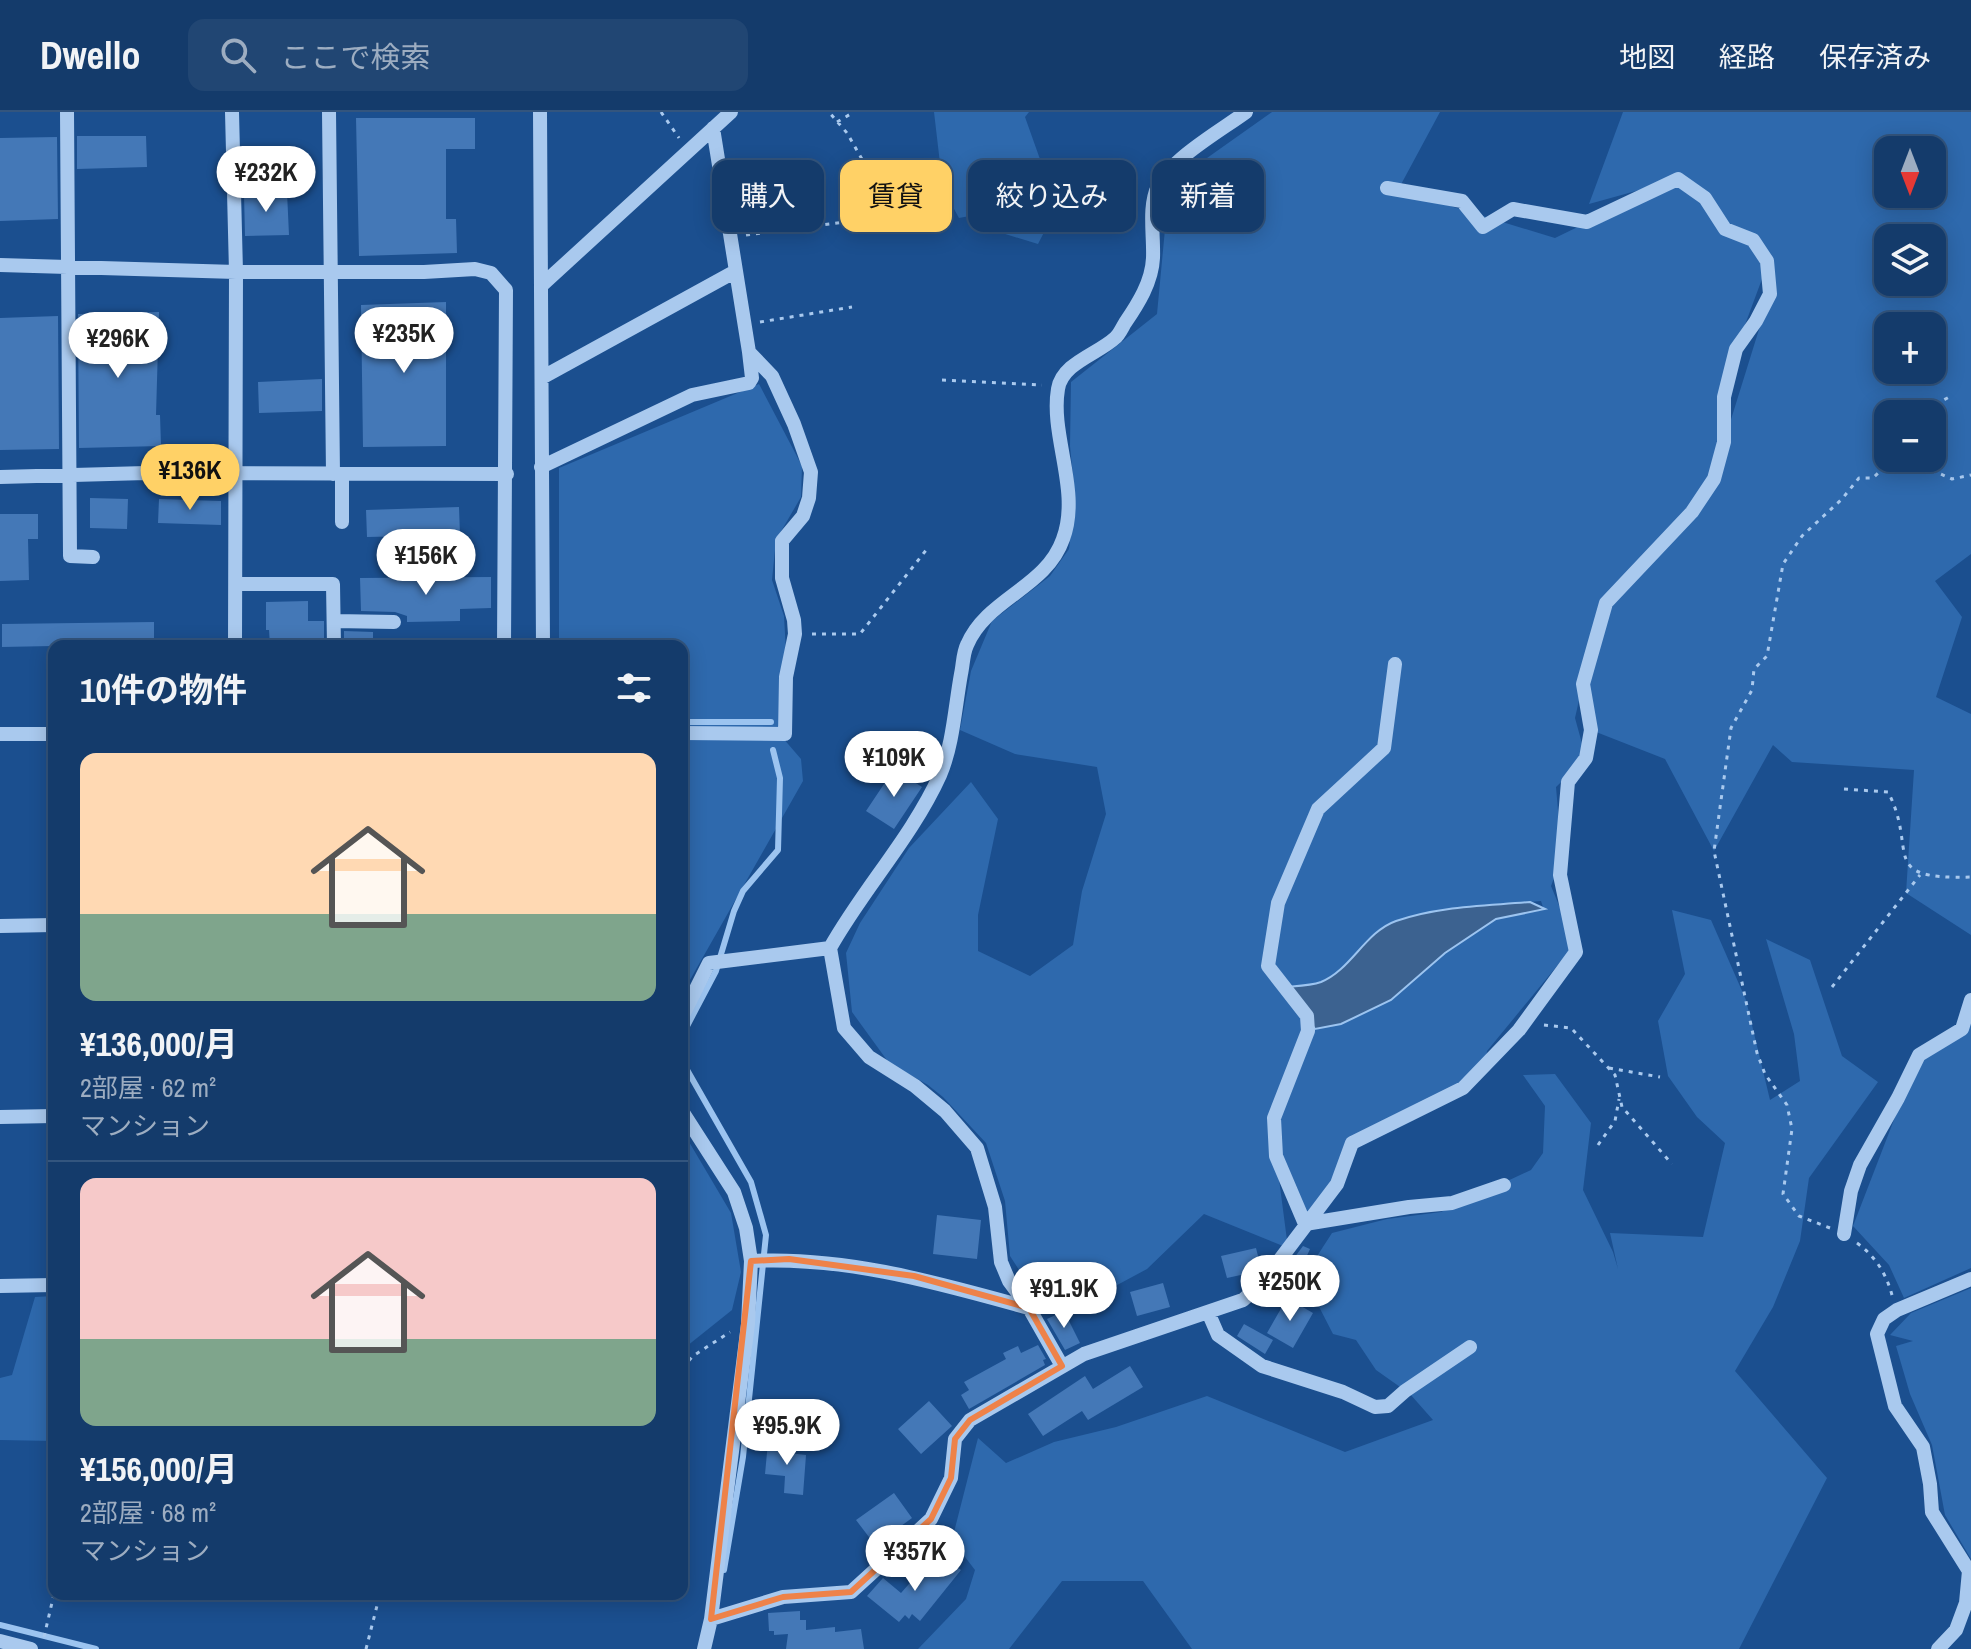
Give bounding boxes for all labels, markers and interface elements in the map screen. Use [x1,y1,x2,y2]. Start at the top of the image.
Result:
search box [188,19,748,91]
text: Dwello [40,30,140,81]
icon: search [216,33,260,77]
text: ここで検索 [280,37,430,77]
text: 地図 [1619,38,1675,76]
text: 経路 [1719,38,1775,76]
text: 保存済み [1819,38,1931,76]
north arrow [1874,136,1946,208]
map controls [1874,136,1946,472]
pin: ¥232K [210,146,322,214]
text: ¥232K [235,154,297,189]
chip: 購入 [712,160,824,232]
chip: 賃貸 [840,160,952,232]
chip: 絞り込み [968,160,1136,232]
chip: 新着 [1152,160,1264,232]
button: layers [1874,224,1946,296]
pin: ¥235K [348,307,460,375]
pin: ¥296K [62,312,174,380]
button: + [1874,312,1946,384]
text: ¥235K [373,315,435,350]
text: ¥296K [87,320,149,355]
button: − [1874,400,1946,472]
pin: ¥136K [134,444,246,512]
text: ¥136K [159,452,221,487]
pin: ¥156K [370,529,482,597]
text: ¥156K [395,537,457,572]
icon: filters [612,666,656,710]
text: 10件の物件 [80,667,247,713]
pin: ¥109K [838,731,950,799]
text: ¥109K [863,739,925,774]
icon: home [296,805,440,949]
text: ¥136,000/月 [80,1021,238,1067]
text: 2部屋 · 62 m² [80,1070,216,1105]
text: マンション [80,1108,210,1143]
icon: home [296,1230,440,1374]
pin: ¥250K [1234,1255,1346,1323]
pin: ¥91.9K [999,1262,1129,1330]
text: ¥250K [1259,1263,1321,1298]
text: ¥91.9K [1030,1270,1098,1305]
pin: ¥95.9K [722,1399,852,1467]
text: ¥95.9K [753,1407,821,1442]
text: ¥156,000/月 [80,1446,238,1492]
text: 2部屋 · 68 m² [80,1495,216,1530]
pin: ¥357K [859,1525,971,1593]
text: マンション [80,1533,210,1568]
text: ¥357K [884,1533,946,1568]

